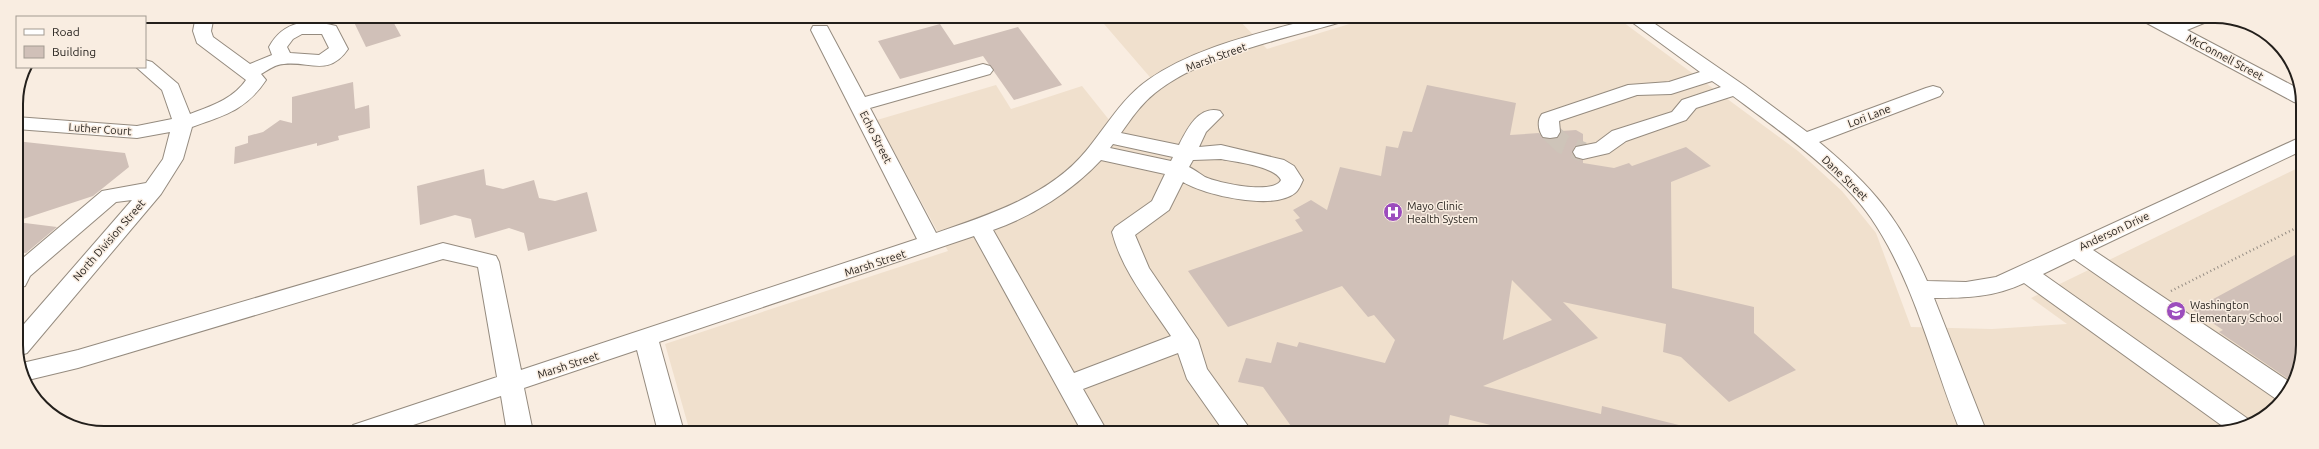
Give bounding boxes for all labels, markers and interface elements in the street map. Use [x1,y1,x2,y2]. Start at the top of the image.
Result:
legend [16,16,146,68]
text: Road [52,25,80,38]
street label: McConnell Street [2184,32,2266,83]
street label: Marsh Street [1184,40,1249,74]
text: Building [52,45,96,58]
street label: Lori Lane [1846,102,1892,130]
street label: Echo Street [858,109,895,166]
street label: Luther Court [68,121,133,137]
street label: Dane Street [1820,153,1871,203]
street label: North Division Street [71,197,148,283]
place label: Mayo Clinic Health System [1407,200,1478,225]
hospital icon: Mayo Clinic Health System [1382,201,1404,223]
street label: Anderson Drive [2077,209,2151,253]
street label: Marsh Street [843,247,908,279]
place label: Washington Elementary School [2190,299,2282,324]
school or university icon: Washington Elementary School [2165,300,2187,322]
street label: Marsh Street [536,349,601,381]

